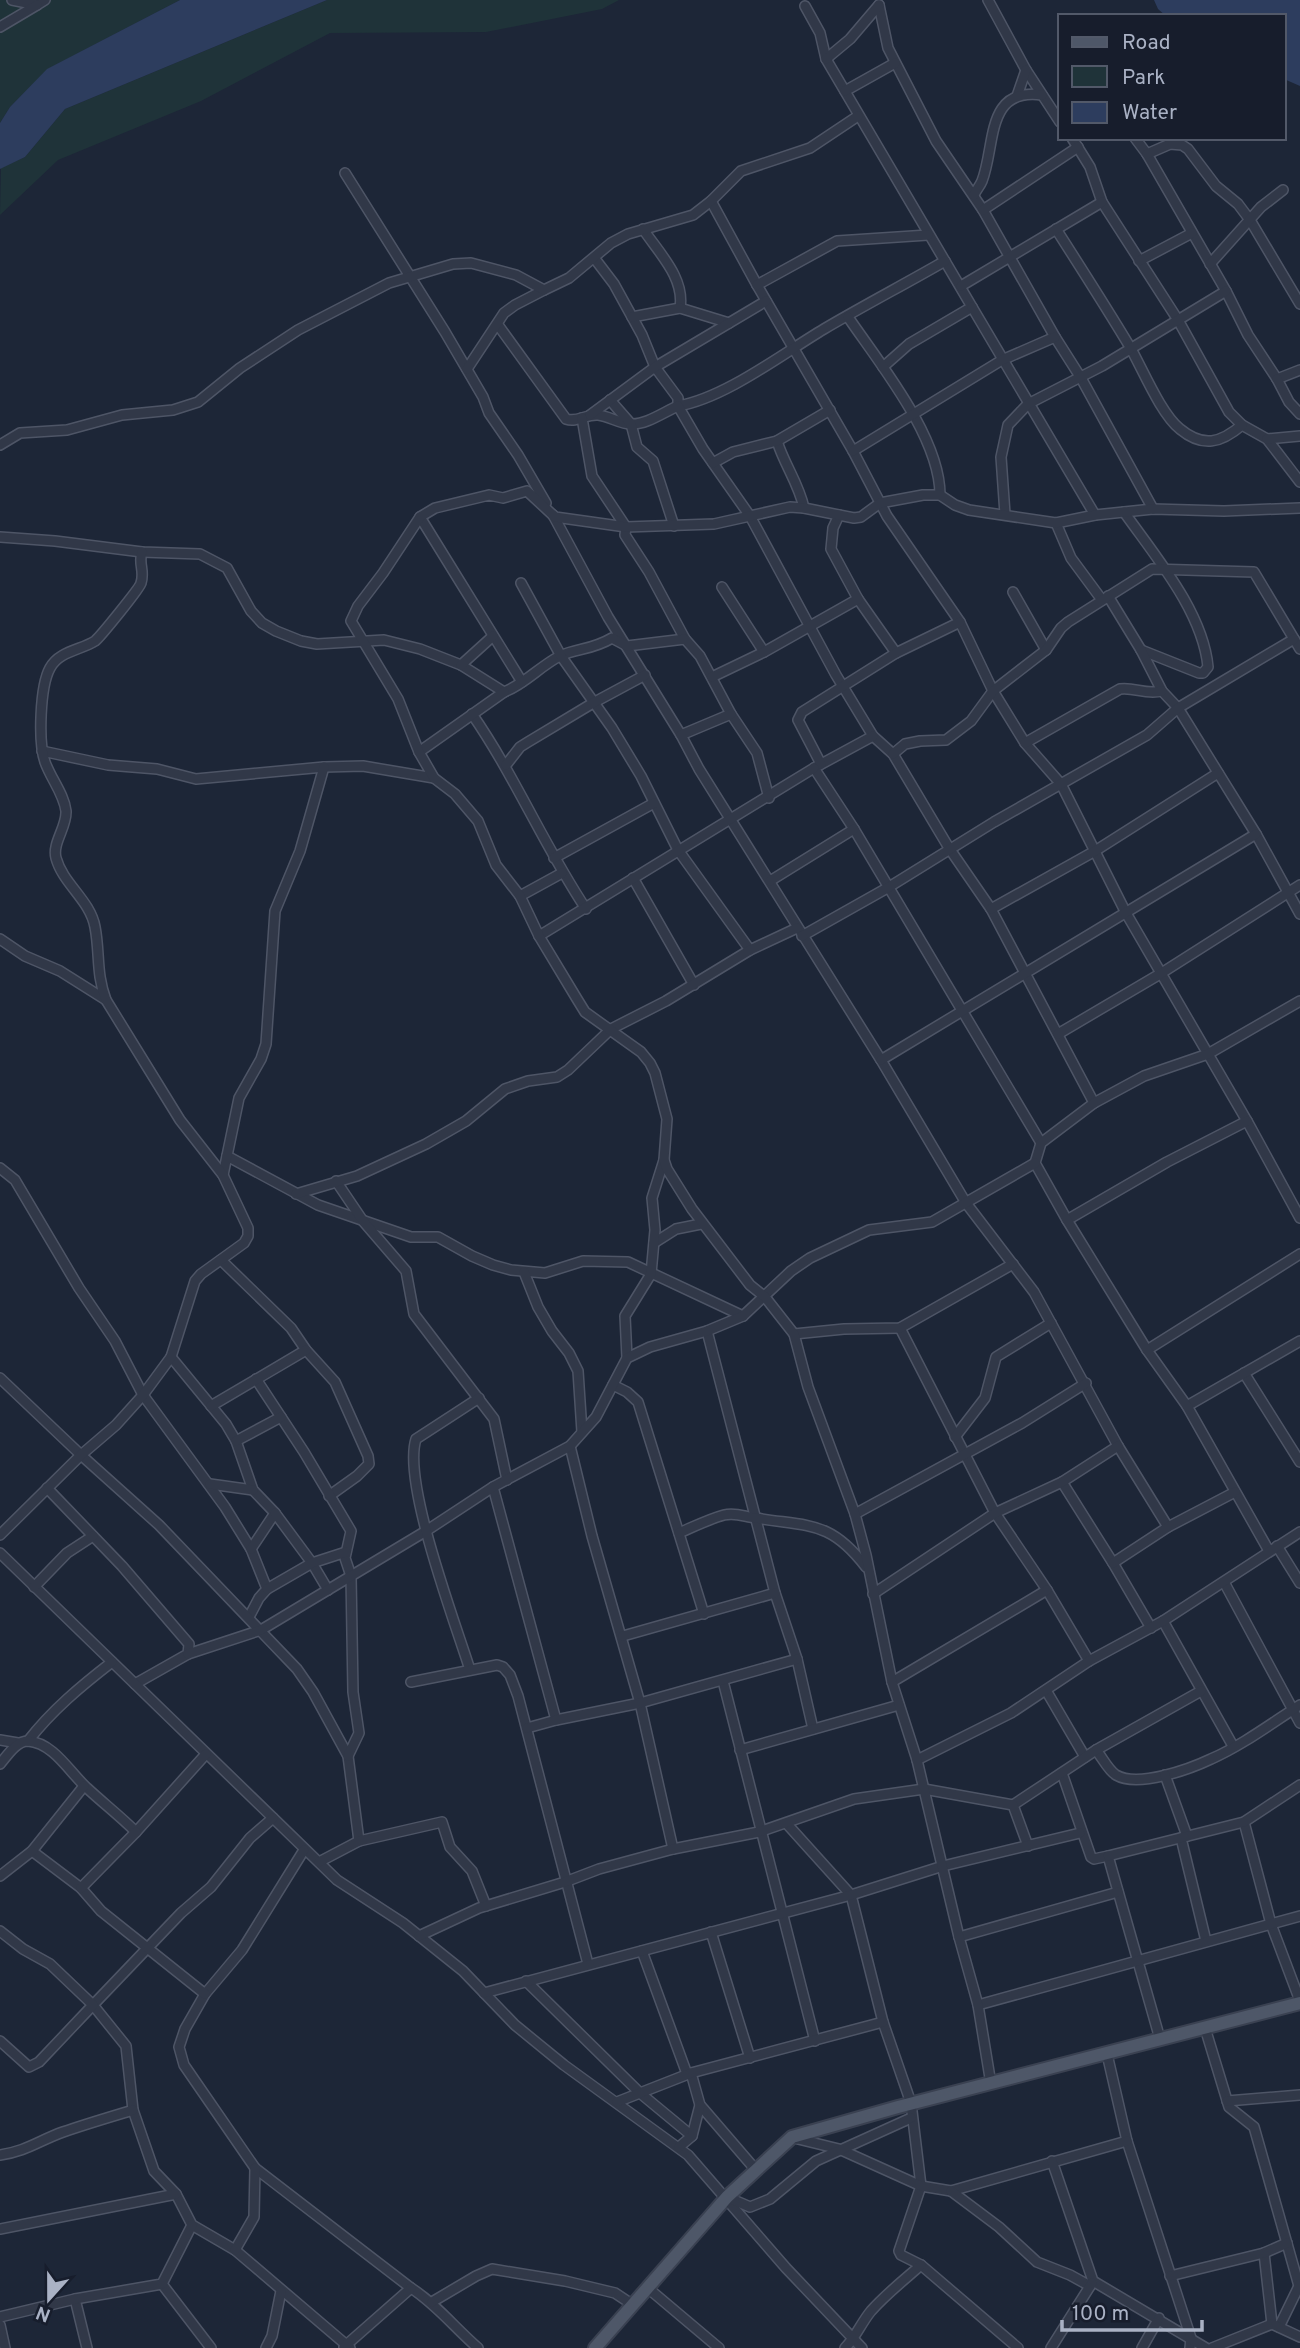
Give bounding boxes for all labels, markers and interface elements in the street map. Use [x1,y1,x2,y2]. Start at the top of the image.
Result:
legend [1058,14,1286,140]
text: Road [1122,30,1171,57]
text: Park [1122,65,1165,92]
text: Water [1122,100,1177,127]
north arrow [14,2264,84,2334]
scale bar [1062,2288,1202,2332]
text: N [33,2299,54,2327]
text: 100 m [1072,2301,1129,2328]

